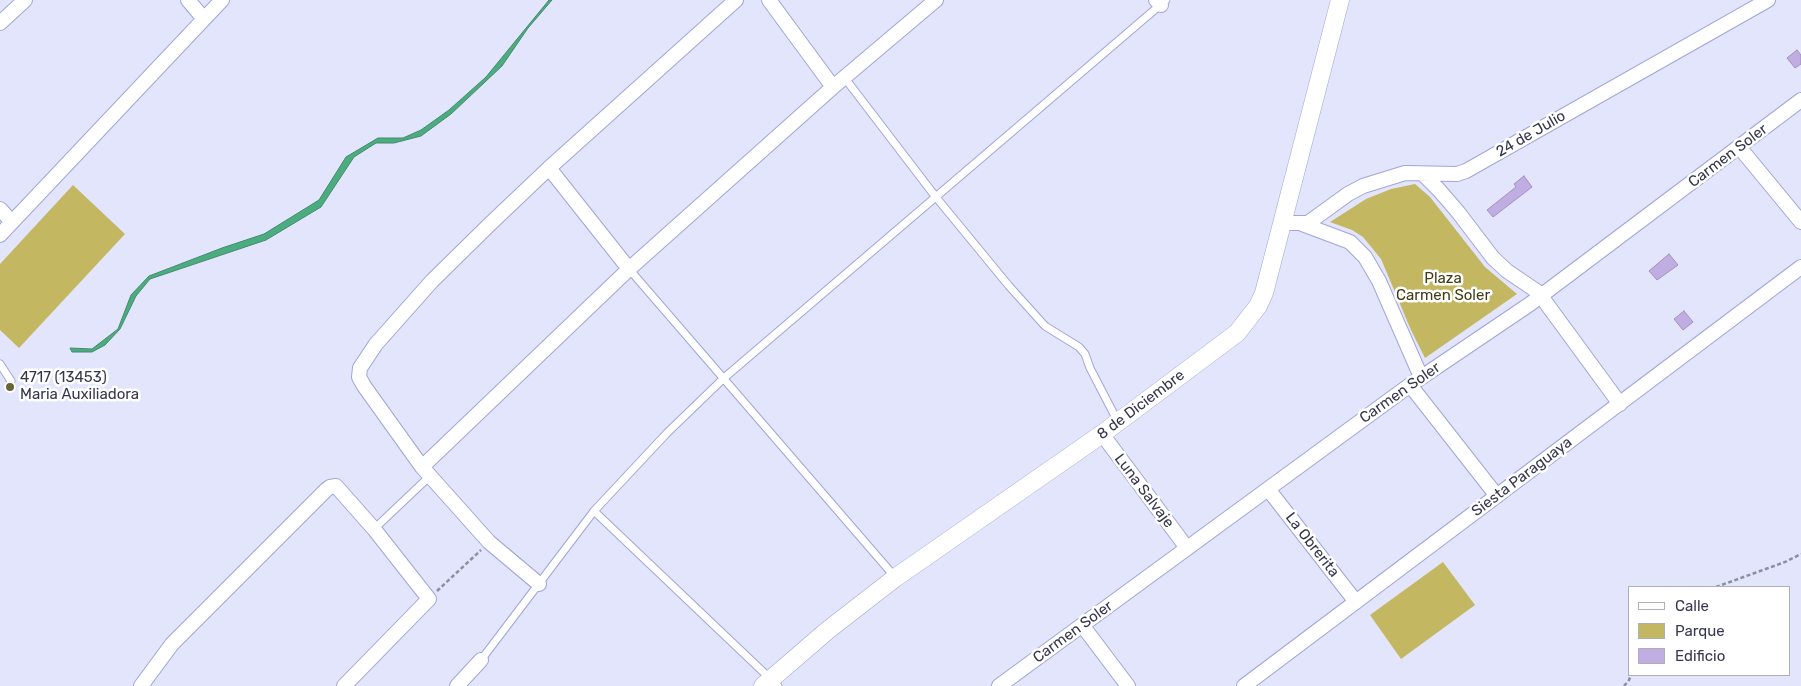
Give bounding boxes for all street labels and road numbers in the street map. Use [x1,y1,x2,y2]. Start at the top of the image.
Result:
street label: 24 de Julio [1493,107,1569,161]
street label: Carmen Soler [1685,120,1771,192]
street label: Carmen Soler [1356,359,1444,427]
street label: 8 de Diciembre [1094,366,1188,444]
street label: Siesta Paraguaya [1468,433,1576,521]
street label: Luna Salvaje [1110,450,1178,532]
street label: La Obrerita [1281,509,1343,581]
street label: Carmen Soler [1030,597,1116,667]

